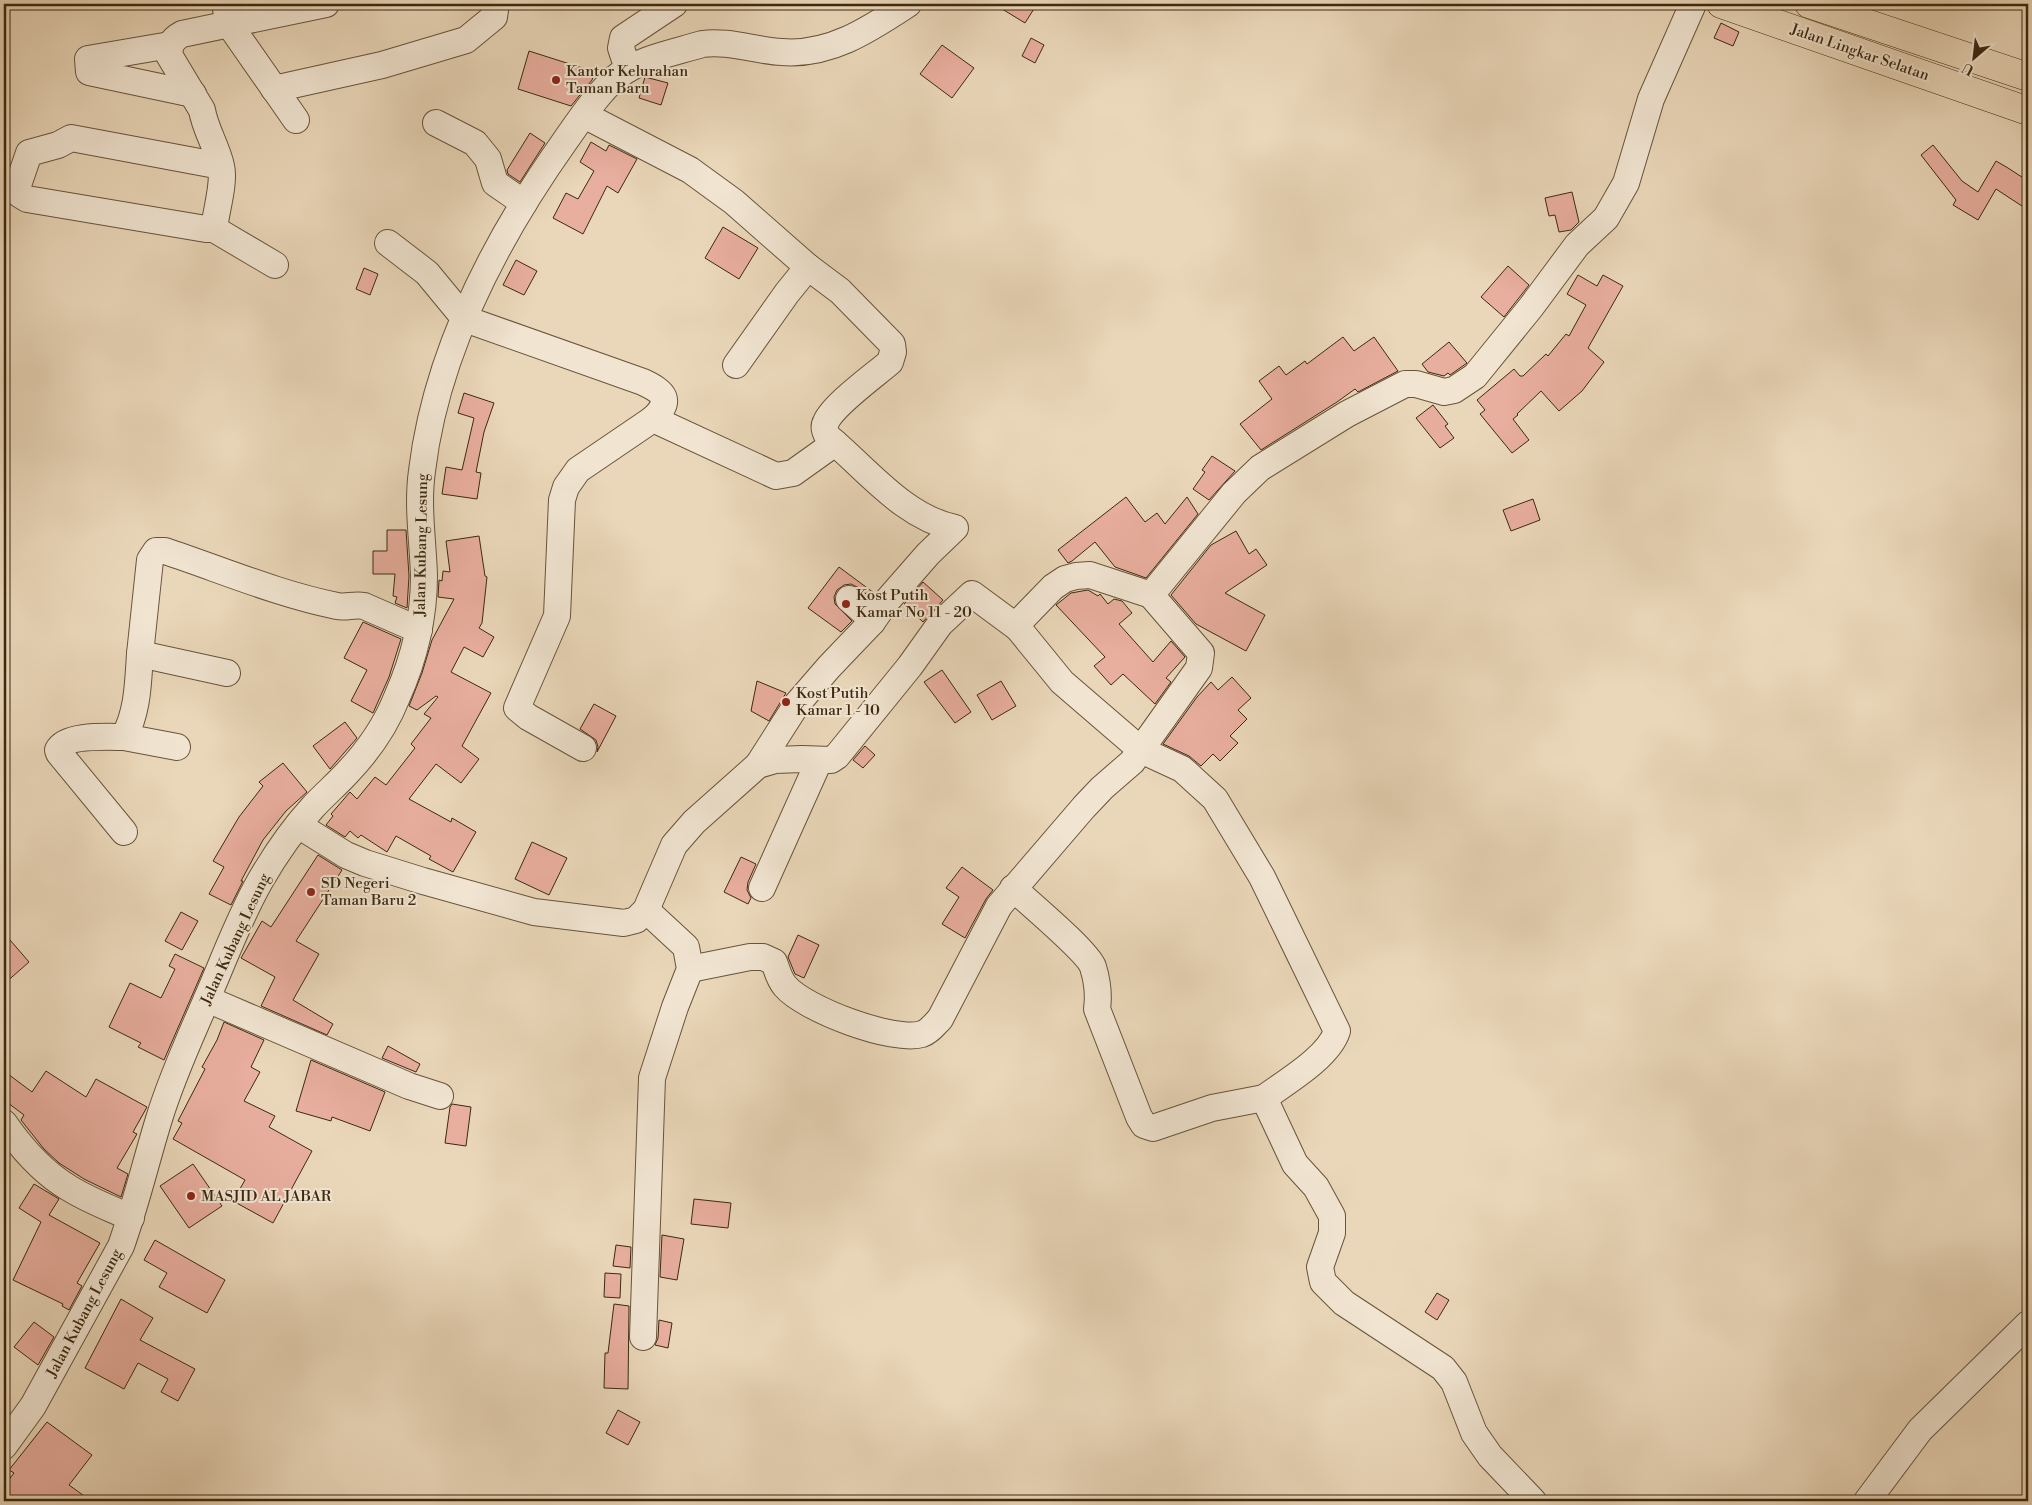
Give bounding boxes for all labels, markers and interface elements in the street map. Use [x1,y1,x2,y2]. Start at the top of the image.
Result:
street label: Jalan Lingkar Selatan [1787,20,1932,85]
north arrow [1950,32,2000,82]
text: U [1959,58,1977,79]
place label: Kantor Kelurahan Taman Baru [566,62,688,98]
marker: Kantor Kelurahan Taman Baru [550,74,562,86]
street label: Jalan Kubang Lesung [411,473,432,618]
place label: Kost Putih Kamar No 11 - 20 [856,586,972,622]
marker: Kost Putih Kamar No 11 - 20 [840,598,852,610]
place label: Kost Putih Kamar 1 - 10 [796,684,880,720]
marker: Kost Putih Kamar 1 - 10 [780,696,792,708]
street label: Jalan Kubang Lesung [196,870,274,1009]
place label: SD Negeri Taman Baru 2 [321,874,416,910]
marker: SD Negeri Taman Baru 2 [305,886,317,898]
place label: MASJID AL JABAR [201,1187,332,1206]
marker: MASJID AL JABAR [185,1190,197,1202]
street label: Jalan Kubang Lesung [42,1245,127,1382]

